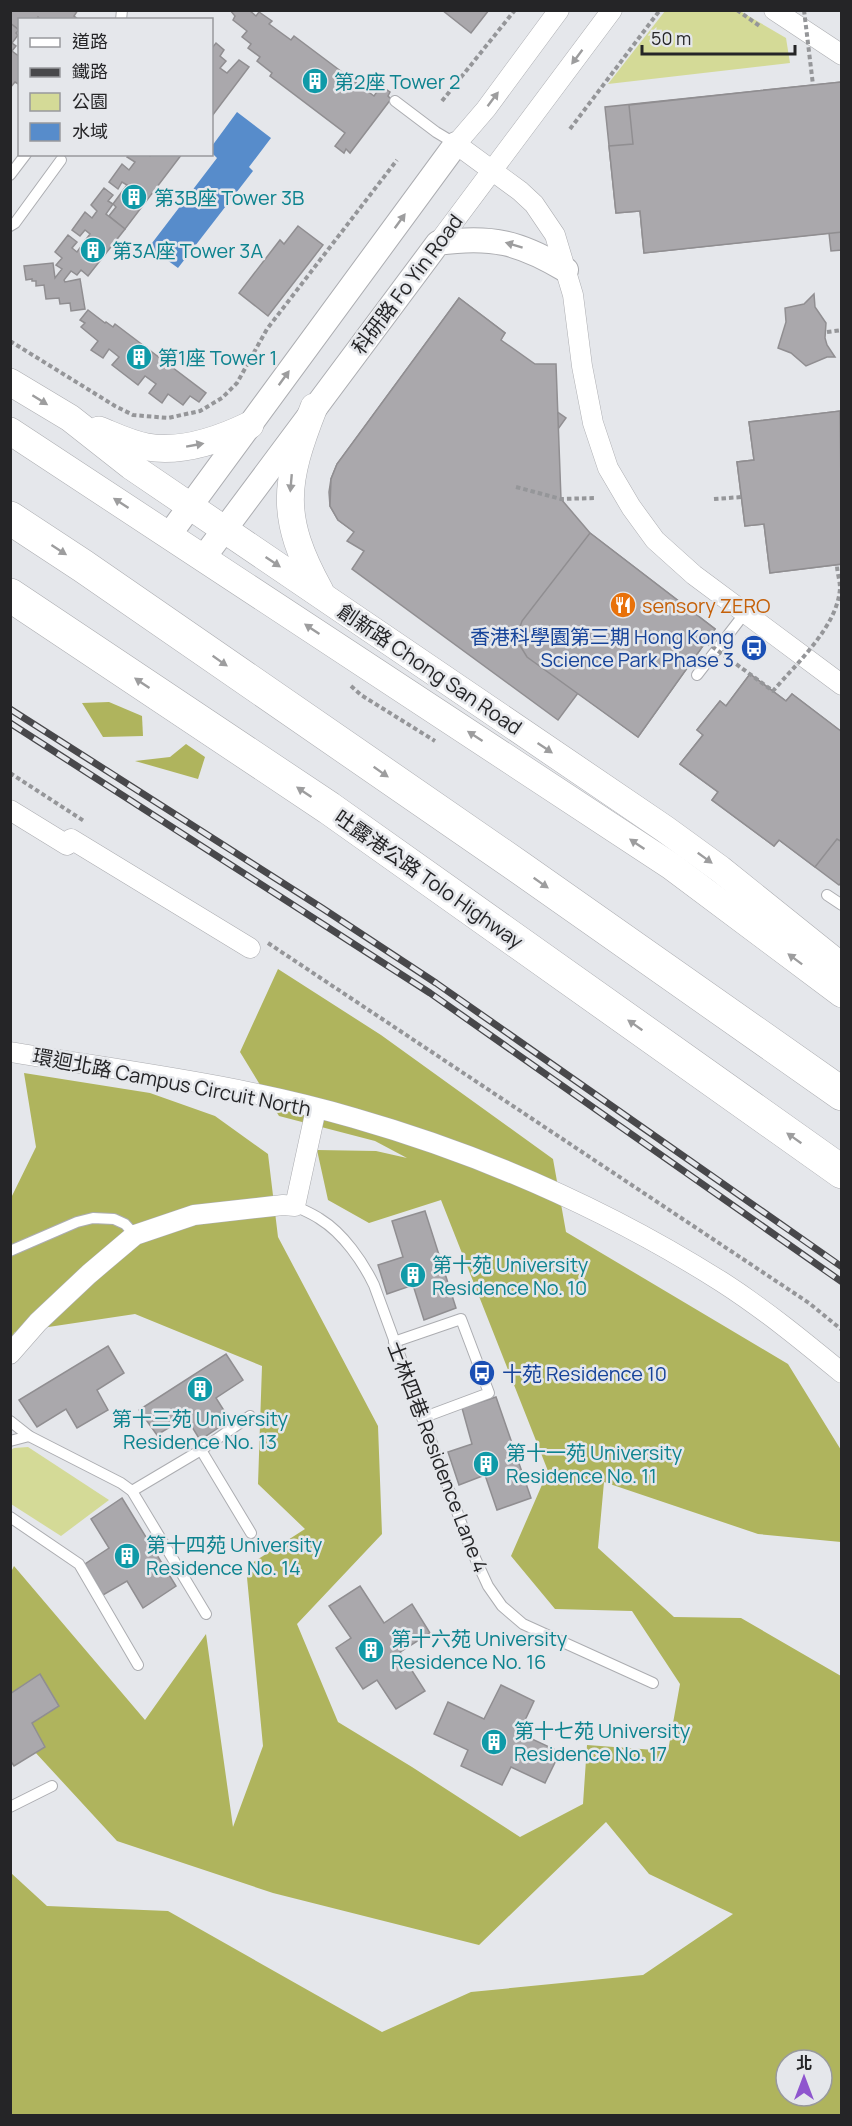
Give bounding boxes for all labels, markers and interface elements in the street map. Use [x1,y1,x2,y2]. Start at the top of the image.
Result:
legend [18,18,213,156]
scale bar [642,18,795,56]
text: 50 m [651,26,691,50]
text: 道路 [72,29,108,53]
one-way arrow [571,49,583,65]
text: 鐵路 [72,59,108,83]
building icon: 第2座 Tower 2 [300,66,330,96]
place label: 第2座 Tower 2 [334,68,460,95]
text: 公園 [72,89,108,113]
one-way arrow [487,91,499,107]
text: 水域 [72,119,108,143]
building icon: 第3B座 Tower 3B [119,182,149,212]
place label: 第3B座 Tower 3B [154,184,304,211]
street label: 科研路 Fo Yin Road [345,209,469,359]
one-way arrow [393,214,405,229]
building icon: 第3A座 Tower 3A [78,235,108,265]
place label: 第3A座 Tower 3A [112,237,263,264]
one-way arrow [505,240,523,249]
building icon: 第1座 Tower 1 [124,342,154,372]
place label: 第1座 Tower 1 [158,344,277,371]
one-way arrow [278,371,290,387]
one-way arrow [32,395,48,406]
one-way arrow [186,440,205,449]
one-way arrow [286,473,296,492]
one-way arrow [113,497,129,509]
one-way arrow [51,545,68,556]
one-way arrow [264,556,281,567]
restaurant icon: sensory ZERO [608,590,638,620]
place label: sensory ZERO [642,592,771,619]
street label: 創新路 Chong San Road [333,597,527,741]
place label: 香港科學園第三期 Hong Kong Science Park Phase 3 [470,623,734,673]
one-way arrow [304,624,320,635]
bus stop icon: 香港科學園第三期 Hong Kong Science Park Phase 3 [739,633,769,663]
one-way arrow [212,655,228,667]
one-way arrow [134,677,150,689]
one-way arrow [467,731,483,742]
one-way arrow [537,742,553,753]
one-way arrow [372,766,388,778]
one-way arrow [296,786,312,798]
street label: 吐露港公路 Tolo Highway [329,804,529,955]
one-way arrow [630,838,646,850]
one-way arrow [698,852,713,864]
one-way arrow [533,877,549,888]
one-way arrow [787,954,802,966]
one-way arrow [627,1019,643,1031]
street label: 環迴北路 Campus Circuit North [31,1042,313,1122]
one-way arrow [786,1132,802,1144]
place label: 第十苑 University Residence No. 10 [432,1251,589,1301]
building icon: 第十苑 University Residence No. 10 [398,1260,428,1290]
street label: 士林四巷 Residence Lane 4 [381,1338,495,1576]
bus stop icon: 十苑 Residence 10 [467,1358,497,1388]
place label: 十苑 Residence 10 [502,1360,667,1387]
building icon: 第十三苑 University Residence No. 13 [185,1374,215,1404]
place label: 第十三苑 University Residence No. 13 [112,1405,289,1455]
place label: 第十一苑 University Residence No. 11 [506,1439,683,1489]
building icon: 第十一苑 University Residence No. 11 [471,1449,501,1479]
place label: 第十四苑 University Residence No. 14 [146,1531,323,1581]
building icon: 第十四苑 University Residence No. 14 [112,1541,142,1571]
place label: 第十六苑 University Residence No. 16 [391,1625,568,1675]
building icon: 第十六苑 University Residence No. 16 [356,1635,386,1665]
place label: 第十七苑 University Residence No. 17 [514,1717,691,1767]
building icon: 第十七苑 University Residence No. 17 [479,1727,509,1757]
north arrow [774,2048,834,2108]
text: 北 [796,2052,812,2074]

